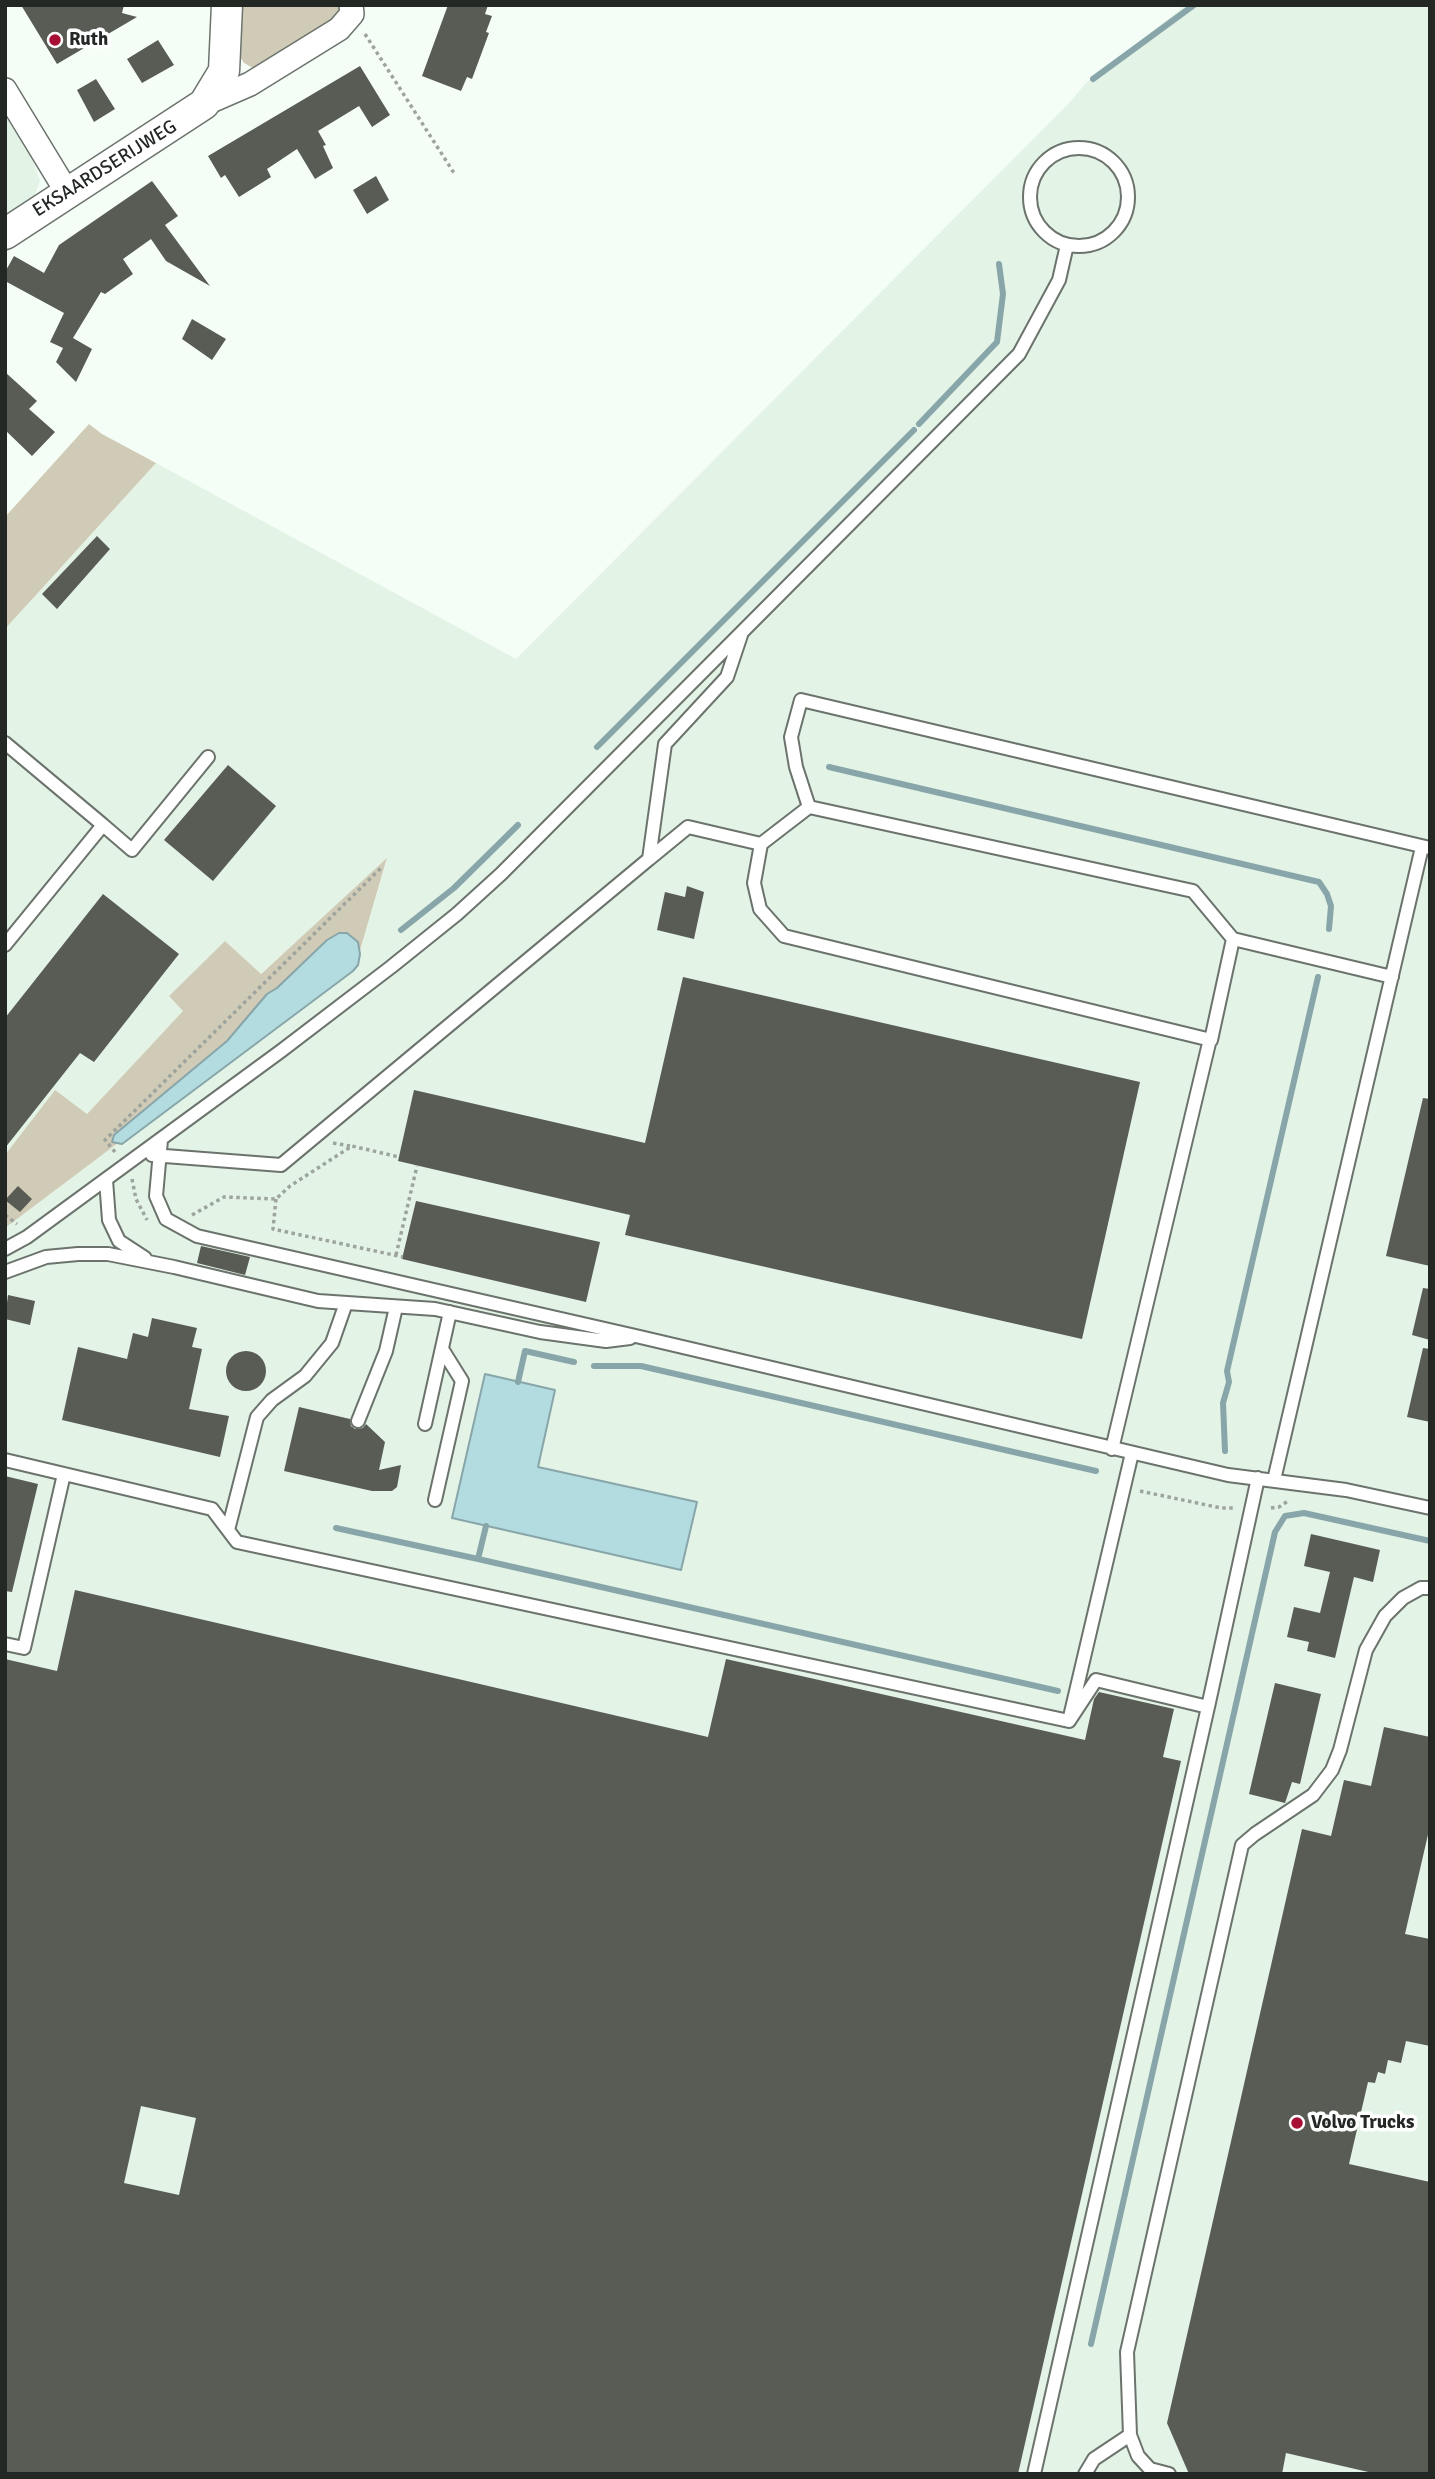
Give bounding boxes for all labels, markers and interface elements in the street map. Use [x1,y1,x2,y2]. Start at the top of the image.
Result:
place label: Ruth [69,29,108,51]
marker: Ruth [47,32,63,48]
street label: EKSAARDSERIJWEG [29,116,181,222]
place label: Volvo Trucks [1311,2112,1414,2134]
marker: Volvo Trucks [1289,2115,1305,2131]

